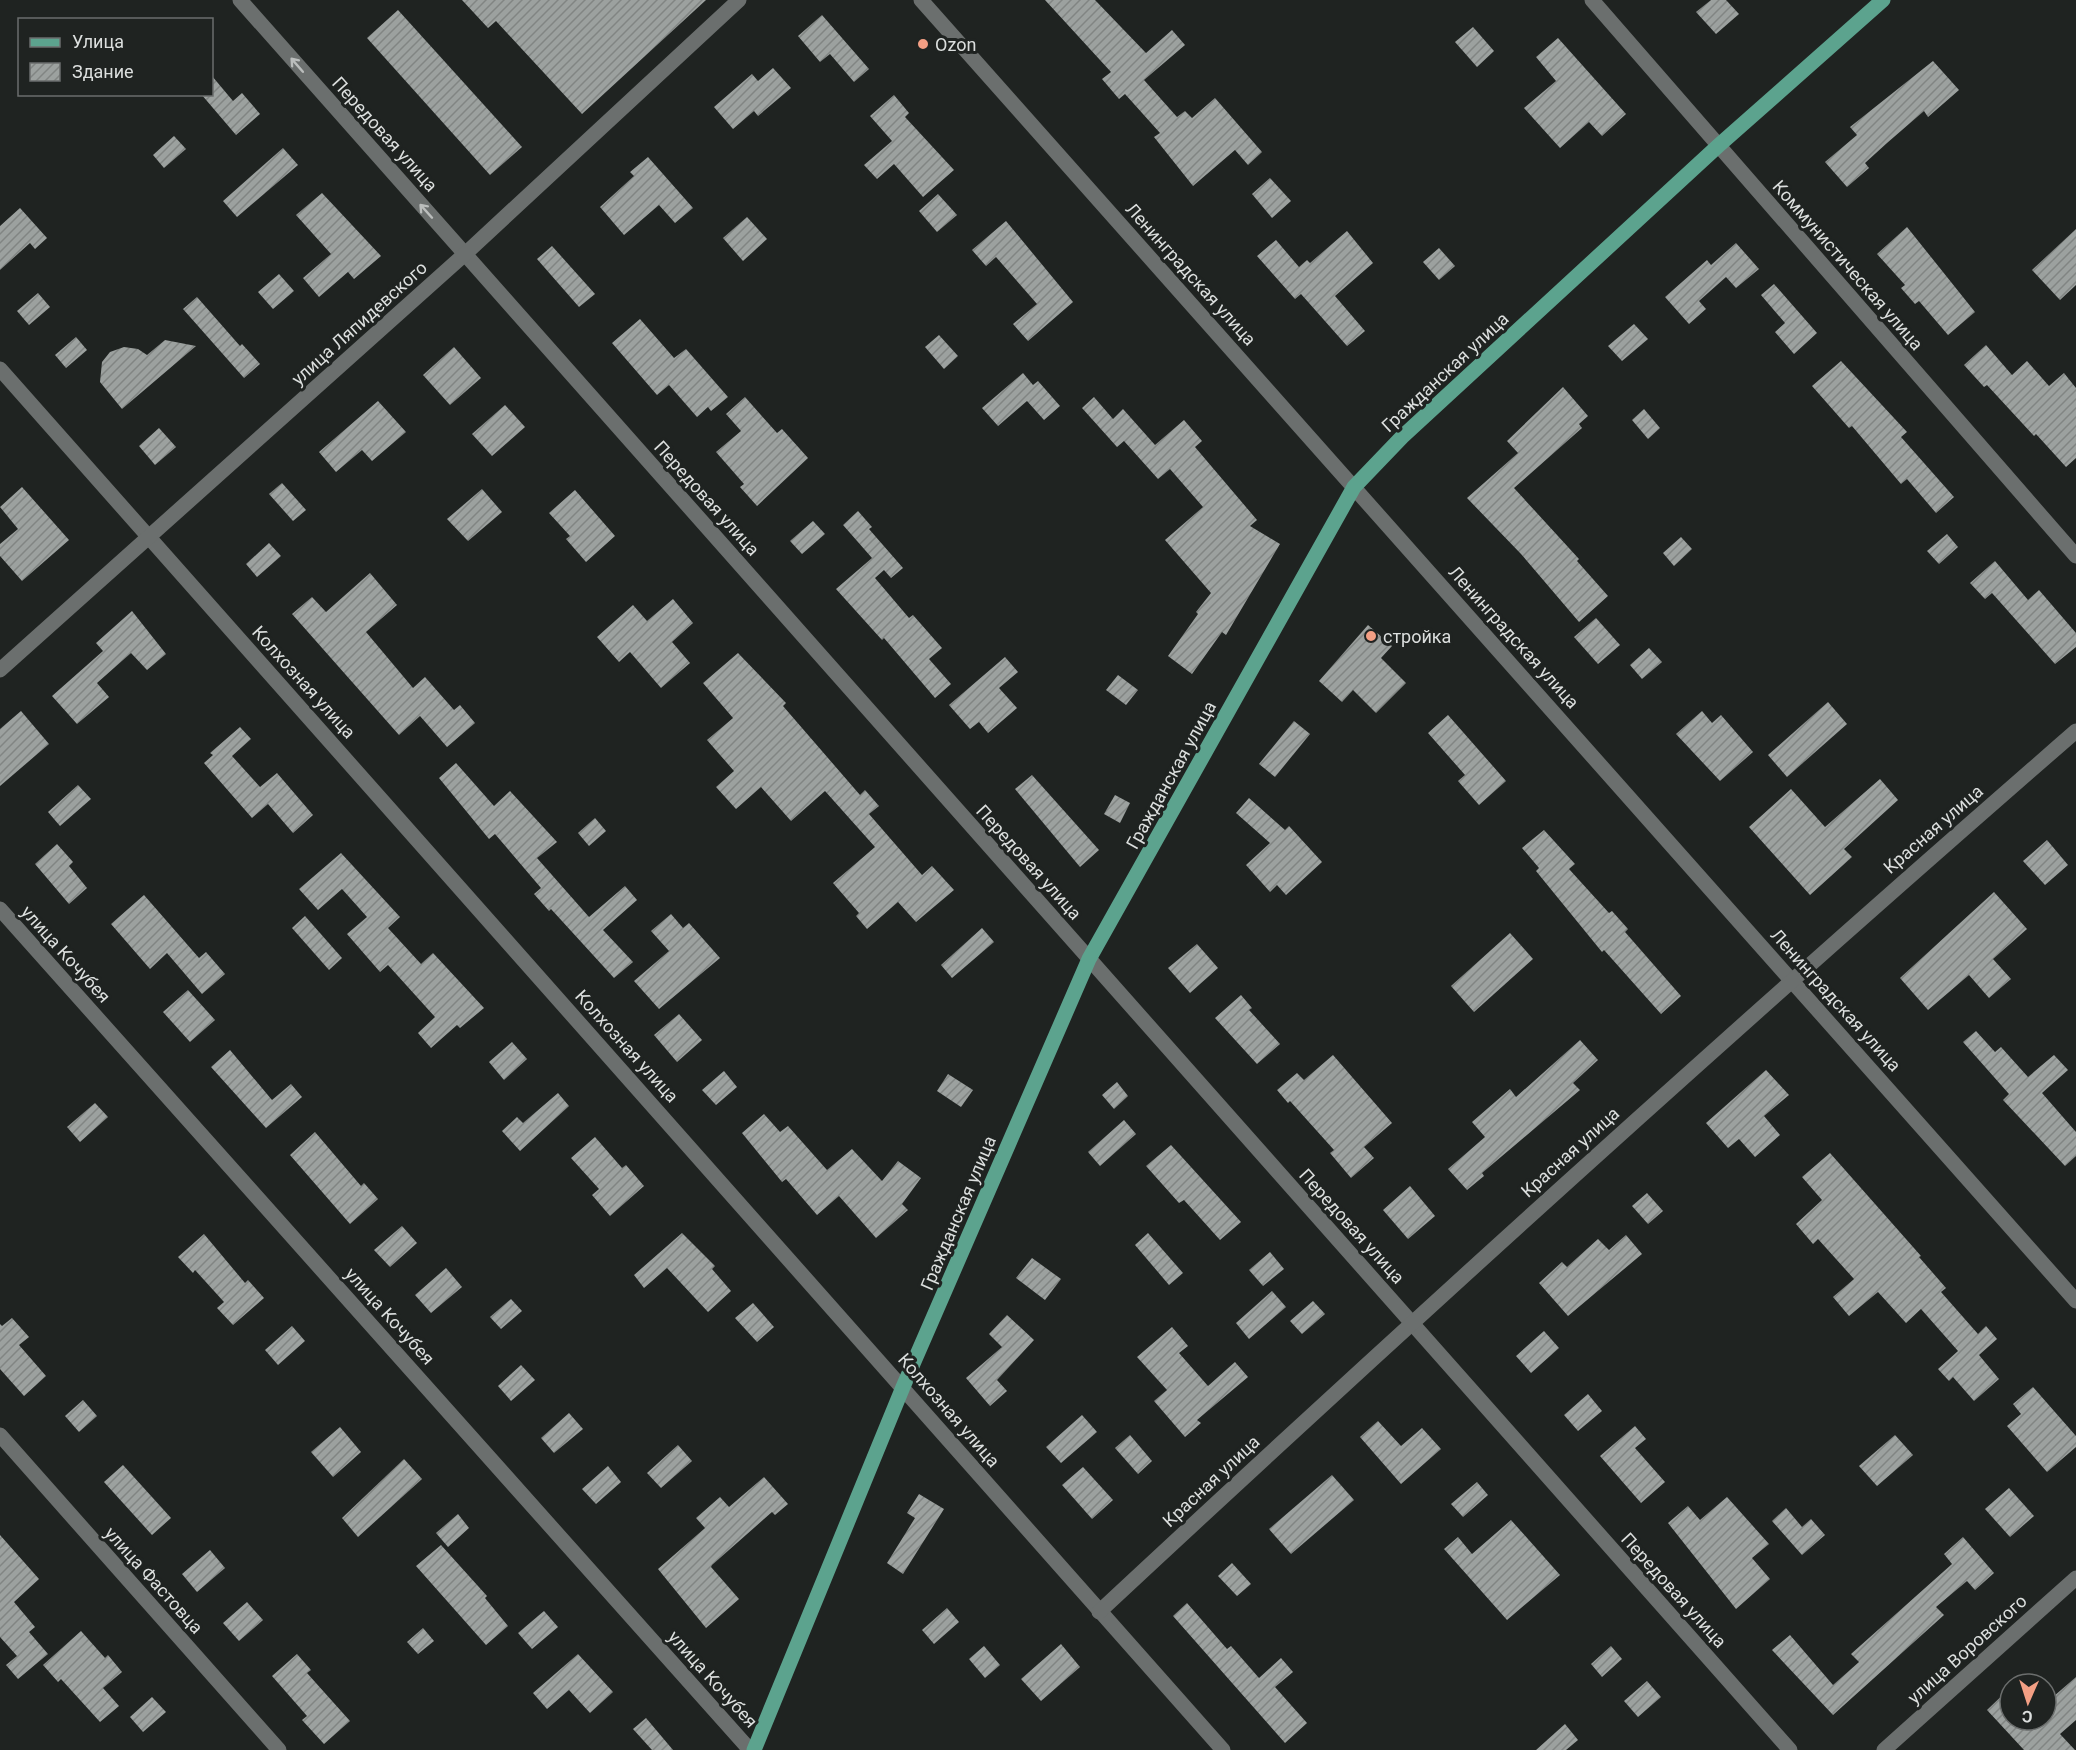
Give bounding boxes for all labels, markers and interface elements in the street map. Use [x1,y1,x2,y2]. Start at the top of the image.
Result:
legend [18,18,213,96]
text: Улица [72,31,124,52]
place label: Ozon [935,34,976,55]
marker: Ozon [916,37,930,51]
one-way arrow [290,57,304,72]
text: Здание [72,61,134,82]
street label: Передовая улица [328,72,442,196]
street label: Коммунистическая улица [1769,176,1927,354]
street label: Ленинградская улица [1121,198,1261,350]
one-way arrow [419,203,433,218]
street label: улица Ляпидевского [287,257,431,389]
street label: Гражданская улица [1377,308,1513,436]
street label: Передовая улица [650,436,764,560]
street label: Ленинградская улица [1444,561,1584,713]
street label: Колхозная улица [248,621,360,743]
place label: стройка [1383,626,1451,647]
marker: стройка [1364,629,1378,643]
street label: Гражданская улица [1122,697,1220,853]
street label: Красная улица [1879,780,1987,878]
street label: Передовая улица [972,800,1086,924]
street label: улица Кочубея [17,901,115,1007]
street label: Ленинградская улица [1766,924,1906,1076]
street label: Колхозная улица [571,985,683,1107]
street label: Красная улица [1517,1103,1623,1201]
street label: Гражданская улица [916,1133,1000,1293]
street label: Передовая улица [1295,1164,1409,1288]
street label: улица Кочубея [341,1263,439,1369]
street label: Колхозная улица [894,1349,1004,1471]
street label: Красная улица [1158,1431,1264,1531]
street label: улица Фастовца [101,1522,207,1638]
street label: Передовая улица [1617,1528,1731,1652]
street label: улица Воровского [1903,1590,2031,1708]
street label: улица Кочубея [664,1626,762,1732]
north arrow [1998,1672,2058,1732]
text: С [2022,1707,2033,1726]

